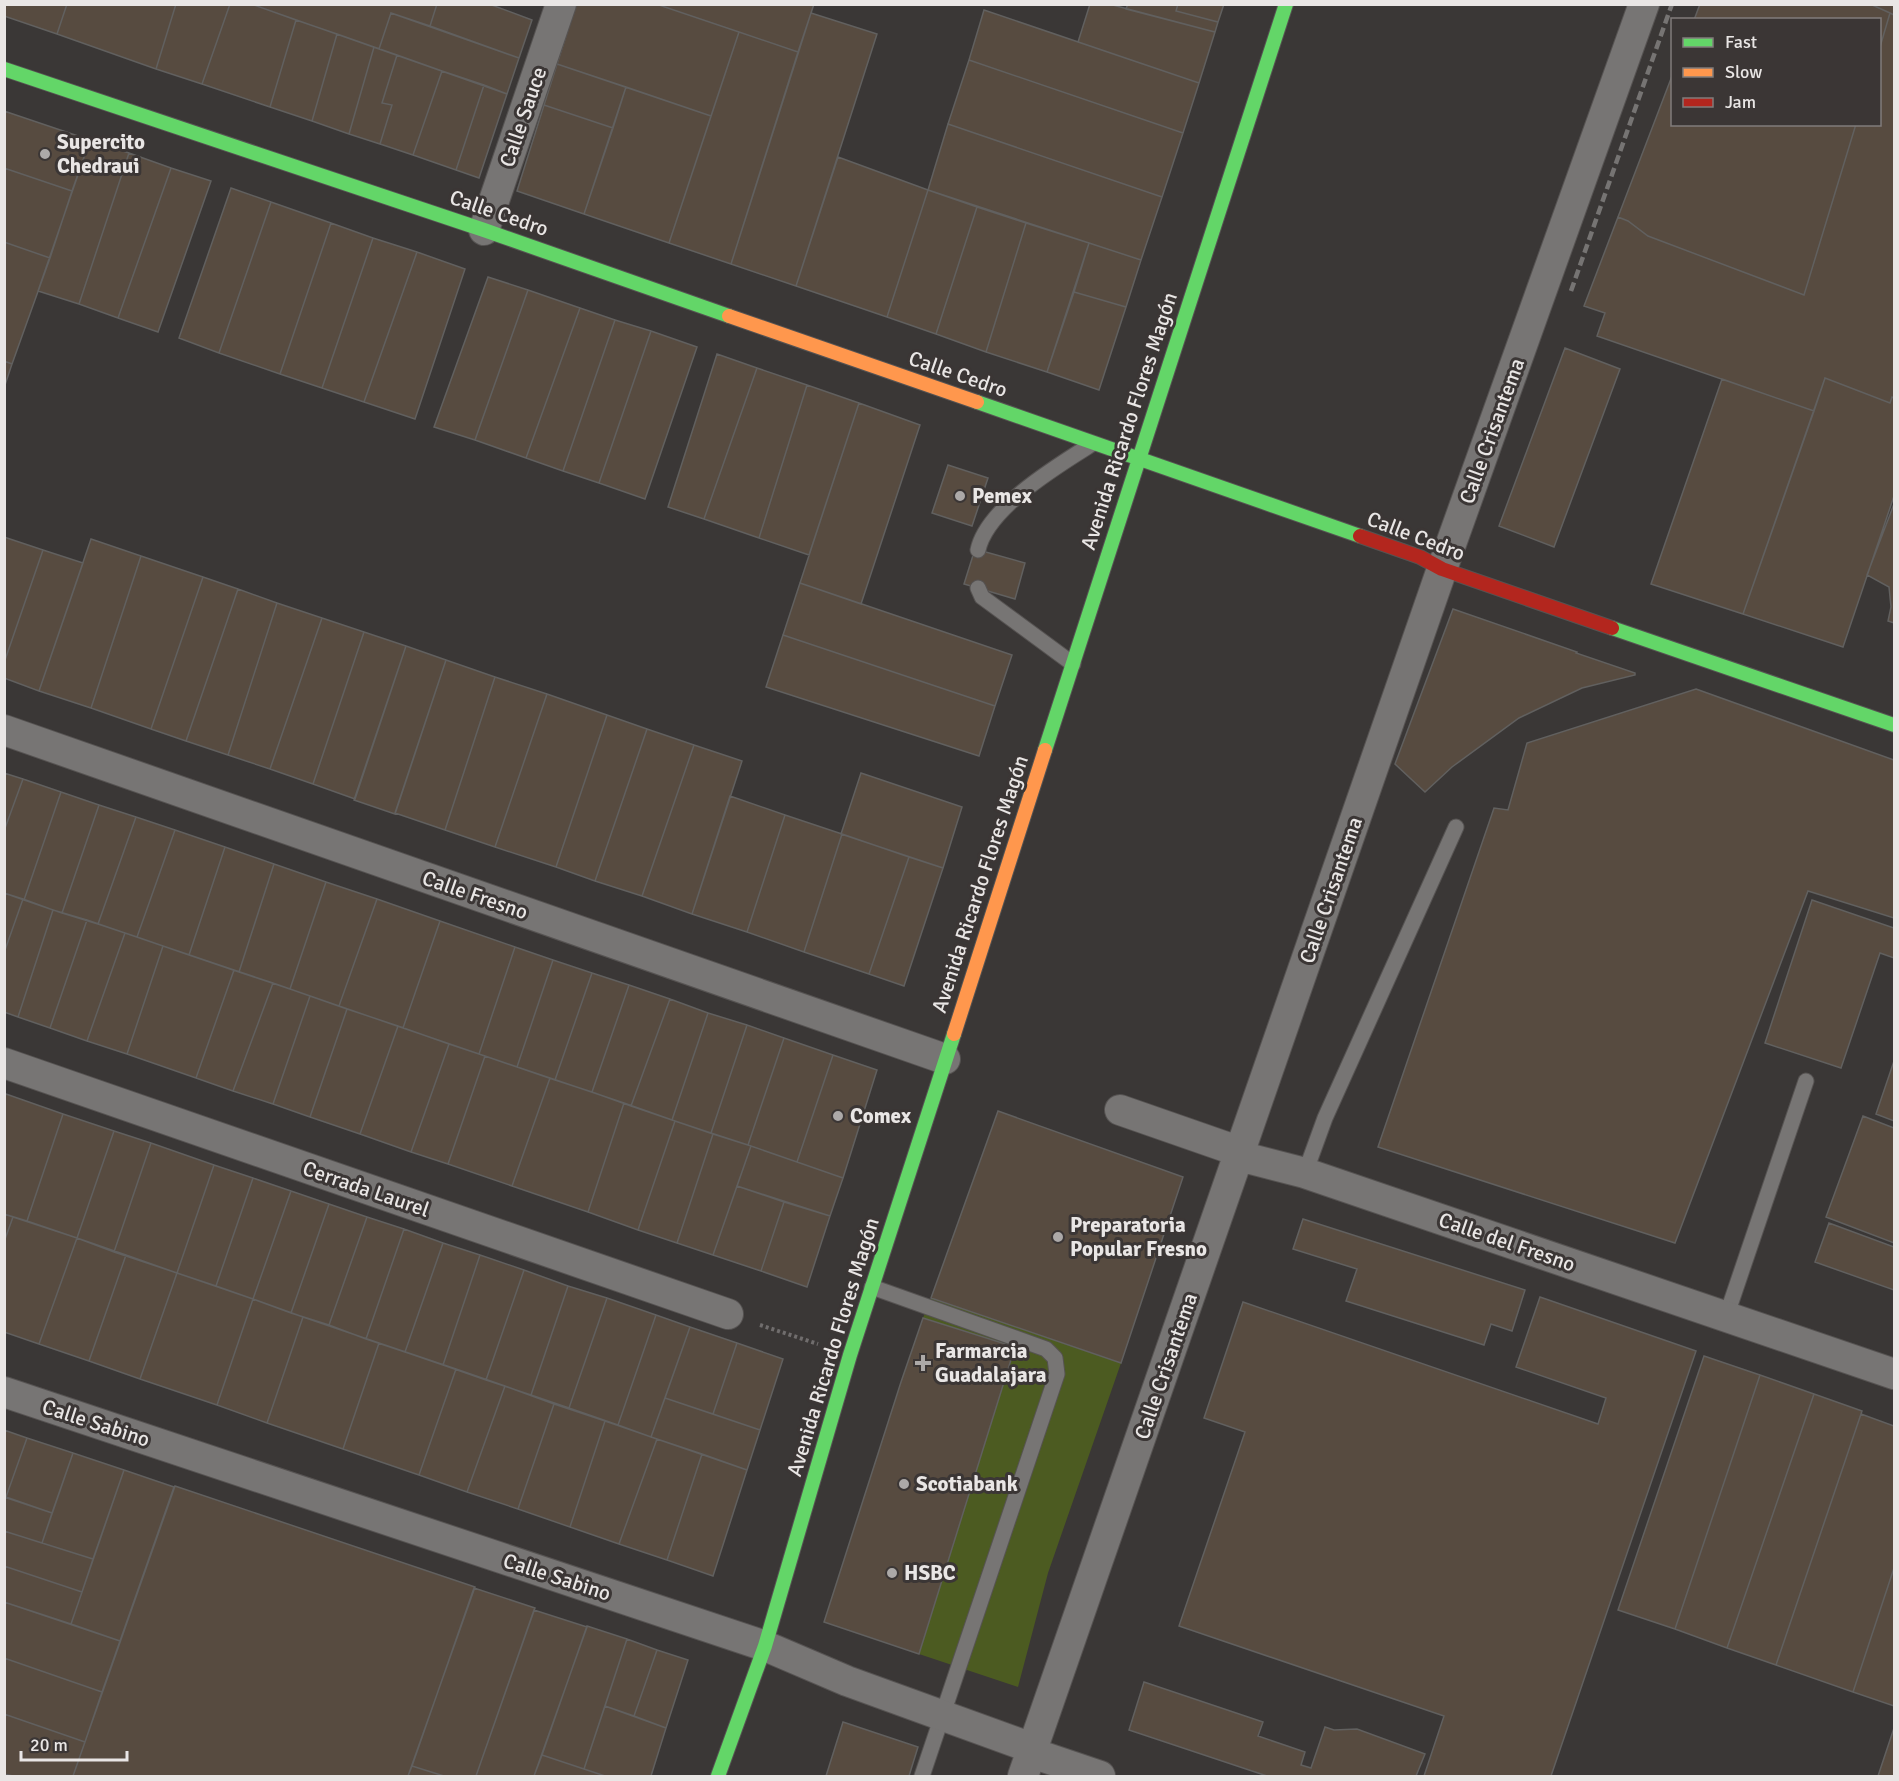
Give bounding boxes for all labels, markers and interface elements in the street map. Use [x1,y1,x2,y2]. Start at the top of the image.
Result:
legend [1671,18,1881,126]
text: Fast [1725,31,1757,53]
text: Slow [1725,61,1762,83]
street label: Calle Sauce [494,63,552,171]
text: Jam [1725,91,1756,113]
place label: Supercito Chedraui [57,129,145,179]
marker: Supercito Chedraui [38,147,52,161]
street label: Calle Cedro [446,184,552,242]
street label: Avenida Ricardo Flores Magón [1075,289,1183,553]
street label: Calle Cedro [905,345,1011,403]
street label: Calle Crisantema [1454,355,1530,507]
place label: Pemex [972,483,1033,509]
marker: Pemex [953,489,967,503]
street label: Calle Cedro [1363,505,1469,567]
street label: Avenida Ricardo Flores Magón [926,752,1034,1016]
street label: Calle Crisantema [1294,813,1368,967]
street label: Calle Fresno [419,865,531,925]
place label: Comex [850,1103,912,1129]
marker: Comex [831,1109,845,1123]
street label: Cerrada Laurel [299,1155,433,1223]
street label: Calle del Fresno [1435,1207,1579,1277]
place label: Preparatoria Popular Fresno [1070,1212,1207,1262]
street label: Avenida Ricardo Flores Magón [781,1214,885,1480]
marker: Preparatoria Popular Fresno [1051,1230,1065,1244]
street label: Calle Crisantema [1129,1289,1203,1443]
place label: Farmarcia Guadalajara [935,1338,1047,1388]
marker: Farmarcia Guadalajara [916,1356,930,1370]
street label: Calle Sabino [39,1393,153,1453]
place label: Scotiabank [916,1471,1018,1497]
marker: Scotiabank [897,1477,911,1491]
street label: Calle Sabino [500,1547,614,1607]
place label: HSBC [904,1560,956,1586]
marker: HSBC [885,1566,899,1580]
scale bar [21,1724,128,1762]
text: 20 m [30,1734,68,1756]

